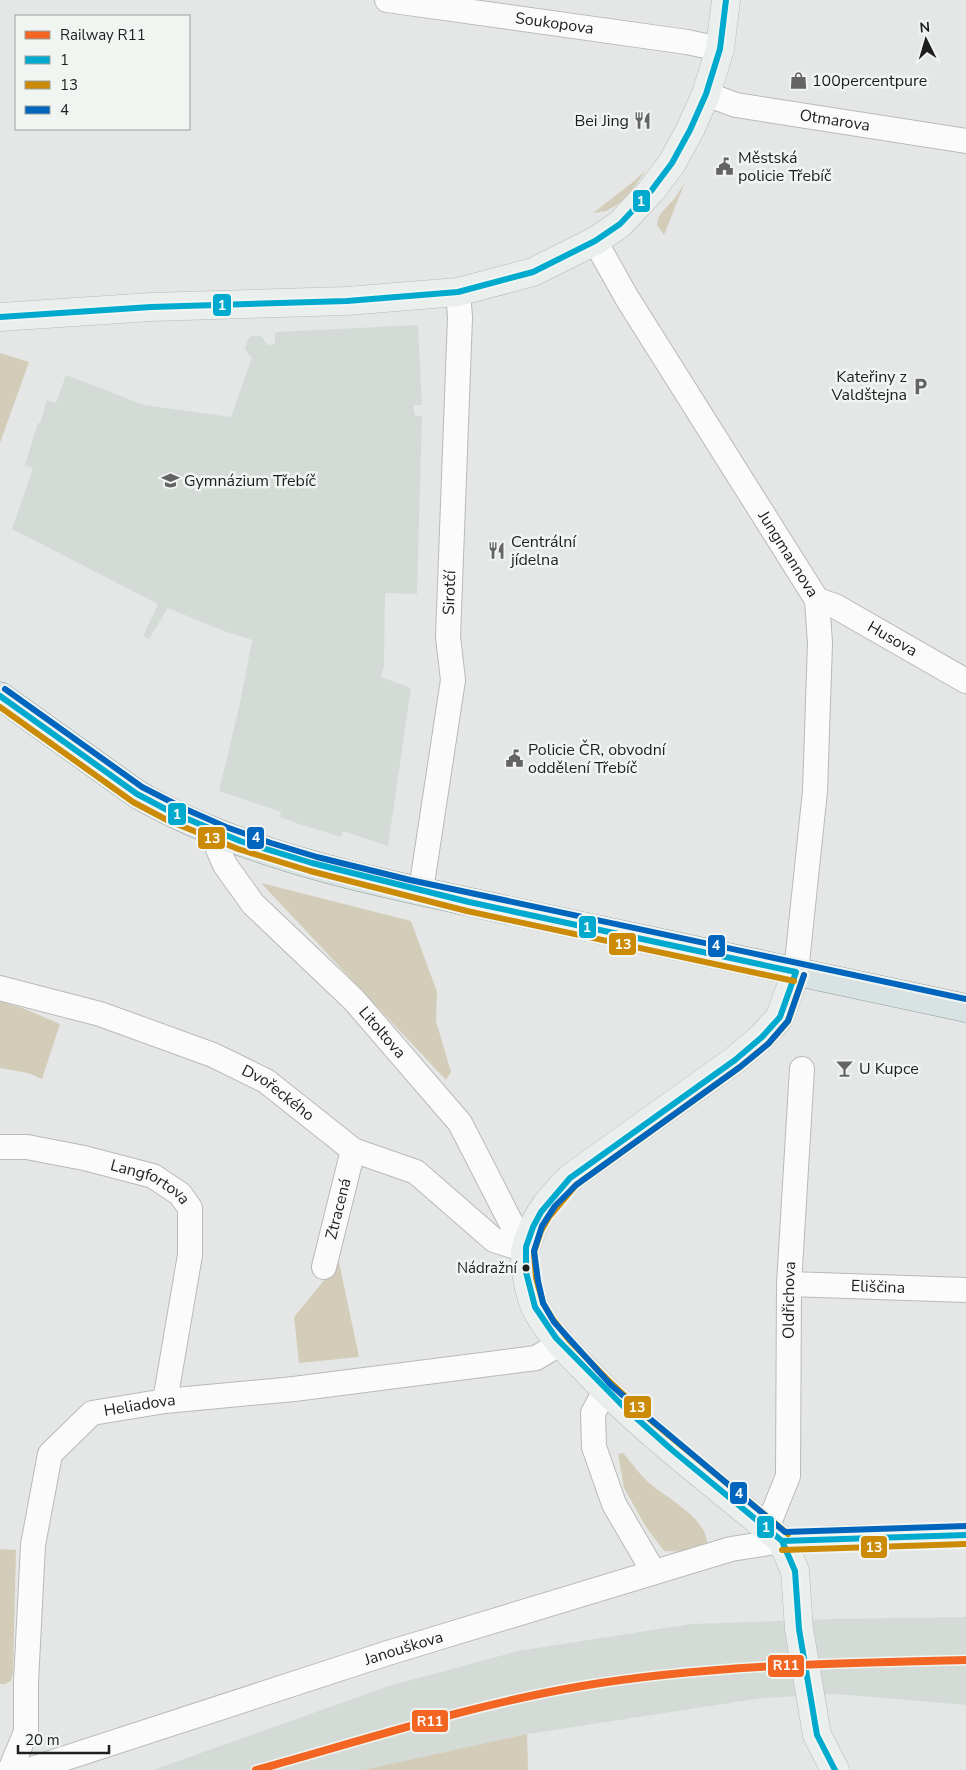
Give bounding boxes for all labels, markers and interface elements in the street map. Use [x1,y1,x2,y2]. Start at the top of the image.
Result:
street label: Soukopova [514,7,595,40]
legend [15,15,190,130]
north arrow [901,15,951,65]
text: N [919,18,931,37]
text: Railway R11 [60,25,146,45]
text: 1 [60,50,69,70]
place label: 100percentpure [812,70,927,92]
shop icon: 100percentpure [788,71,808,91]
text: 13 [60,75,78,95]
text: 4 [60,100,69,120]
street label: Otmarova [798,104,872,137]
place label: Bei Jing [574,110,629,132]
restaurant icon: Bei Jing [633,111,653,131]
place label: Městská policie Třebíč [738,147,832,187]
public building icon: Městská policie Třebíč [714,157,734,177]
line badge: 1 [632,189,651,213]
text: 1 [637,192,645,211]
line badge: 1 [212,293,232,317]
text: 1 [218,296,226,315]
place label: Kateřiny z Valdštejna [830,366,907,406]
parking icon: Kateřiny z Valdštejna [911,376,931,396]
place label: Gymnázium Třebíč [184,470,317,492]
school or university icon: Gymnázium Třebíč [160,471,180,491]
street label: Jungmannova [752,506,824,602]
place label: Centrální jídelna [510,531,577,571]
restaurant icon: Centrální jídelna [487,541,507,561]
street label: Sirotčí [438,569,462,615]
street label: Husova [863,616,921,662]
place label: Policie ČR, obvodní oddělení Třebíč [528,739,667,779]
public building icon: Policie ČR, obvodní oddělení Třebíč [504,749,524,769]
line badge: 1 [167,802,187,826]
text: 1 [173,805,181,824]
line badge: 13 [197,826,226,850]
line badge: 4 [246,826,265,850]
text: 4 [252,828,261,847]
text: 13 [204,829,220,848]
line badge: 1 [578,915,597,939]
text: 1 [583,918,591,937]
line badge: 13 [608,932,637,956]
line badge: 4 [707,934,726,958]
text: 13 [615,935,631,954]
text: 4 [712,936,721,955]
street label: Litoltova [353,1002,411,1063]
place label: U Kupce [859,1058,919,1080]
bar icon: U Kupce [835,1059,855,1079]
street label: Dvořeckého [238,1060,319,1126]
street label: Langfortova [108,1154,195,1209]
street label: Ztracená [320,1176,357,1242]
place label: Nádražní [457,1258,519,1278]
street label: Oldřichova [778,1261,801,1339]
marker: Nádražní [521,1263,531,1273]
street label: Eliščina [850,1275,905,1299]
street label: Heliadova [102,1389,176,1422]
line badge: 13 [623,1395,652,1419]
text: 13 [629,1398,645,1417]
line badge: 4 [729,1481,748,1505]
text: 4 [735,1484,744,1503]
line badge: 1 [756,1515,775,1539]
text: 1 [762,1518,770,1537]
line badge: 13 [860,1535,888,1559]
text: 13 [866,1538,882,1557]
street label: Janouškova [360,1626,446,1671]
line badge: R11 [767,1654,805,1678]
text: R11 [773,1656,799,1675]
line badge: R11 [411,1709,449,1733]
text: R11 [417,1712,443,1731]
scale bar [18,1722,109,1754]
text: 20 m [25,1730,60,1750]

